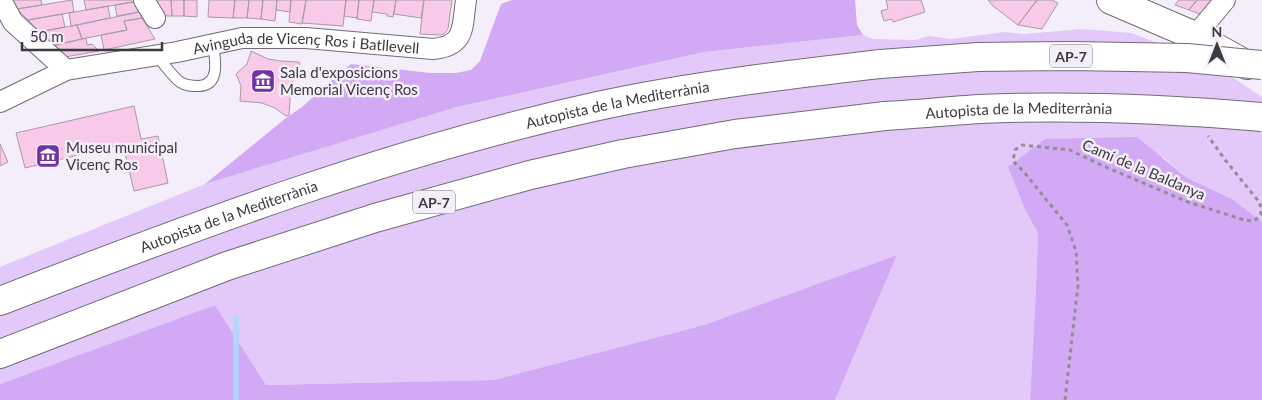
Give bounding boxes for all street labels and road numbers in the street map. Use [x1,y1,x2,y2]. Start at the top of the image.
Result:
street label: Avinguda de Vicenç Ros i Batllevell [191,28,420,57]
road number: AP-7 [1050,44,1092,68]
street label: Autopista de la Mediterrània [524,77,710,132]
street label: Autopista de la Mediterrània [925,98,1113,122]
street label: Camí de la Baldanya [1080,135,1208,203]
street label: Autopista de la Mediterrània [137,176,320,256]
road number: AP-7 [413,190,455,213]

